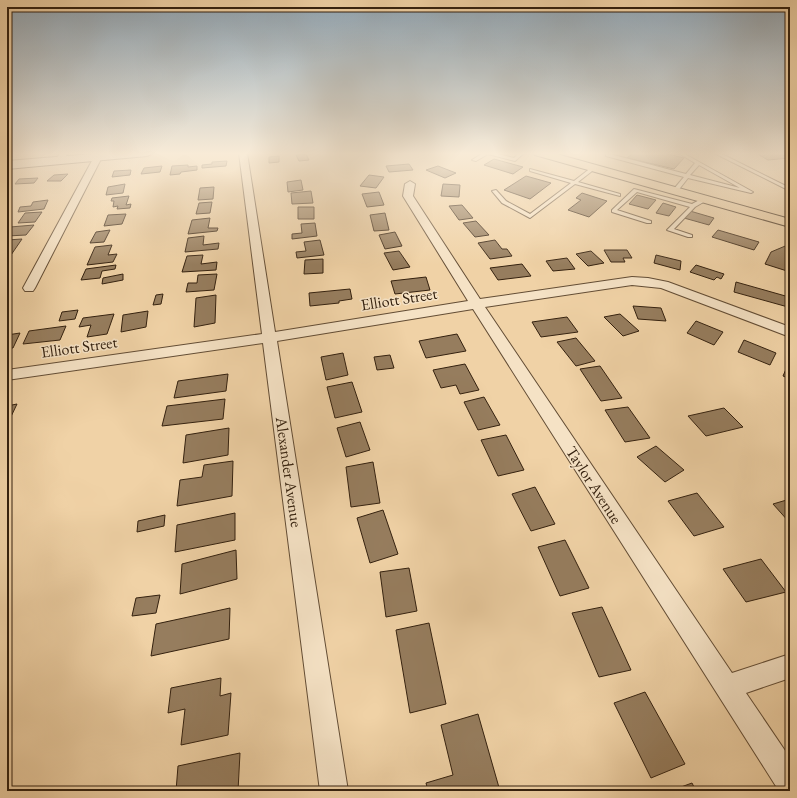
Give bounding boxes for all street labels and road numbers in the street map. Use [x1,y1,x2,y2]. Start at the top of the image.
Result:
street label: Elliott Street [359,283,439,315]
street label: Elliott Street [39,331,119,363]
street label: Alexander Avenue [271,414,307,529]
street label: Taylor Avenue [561,442,627,528]

